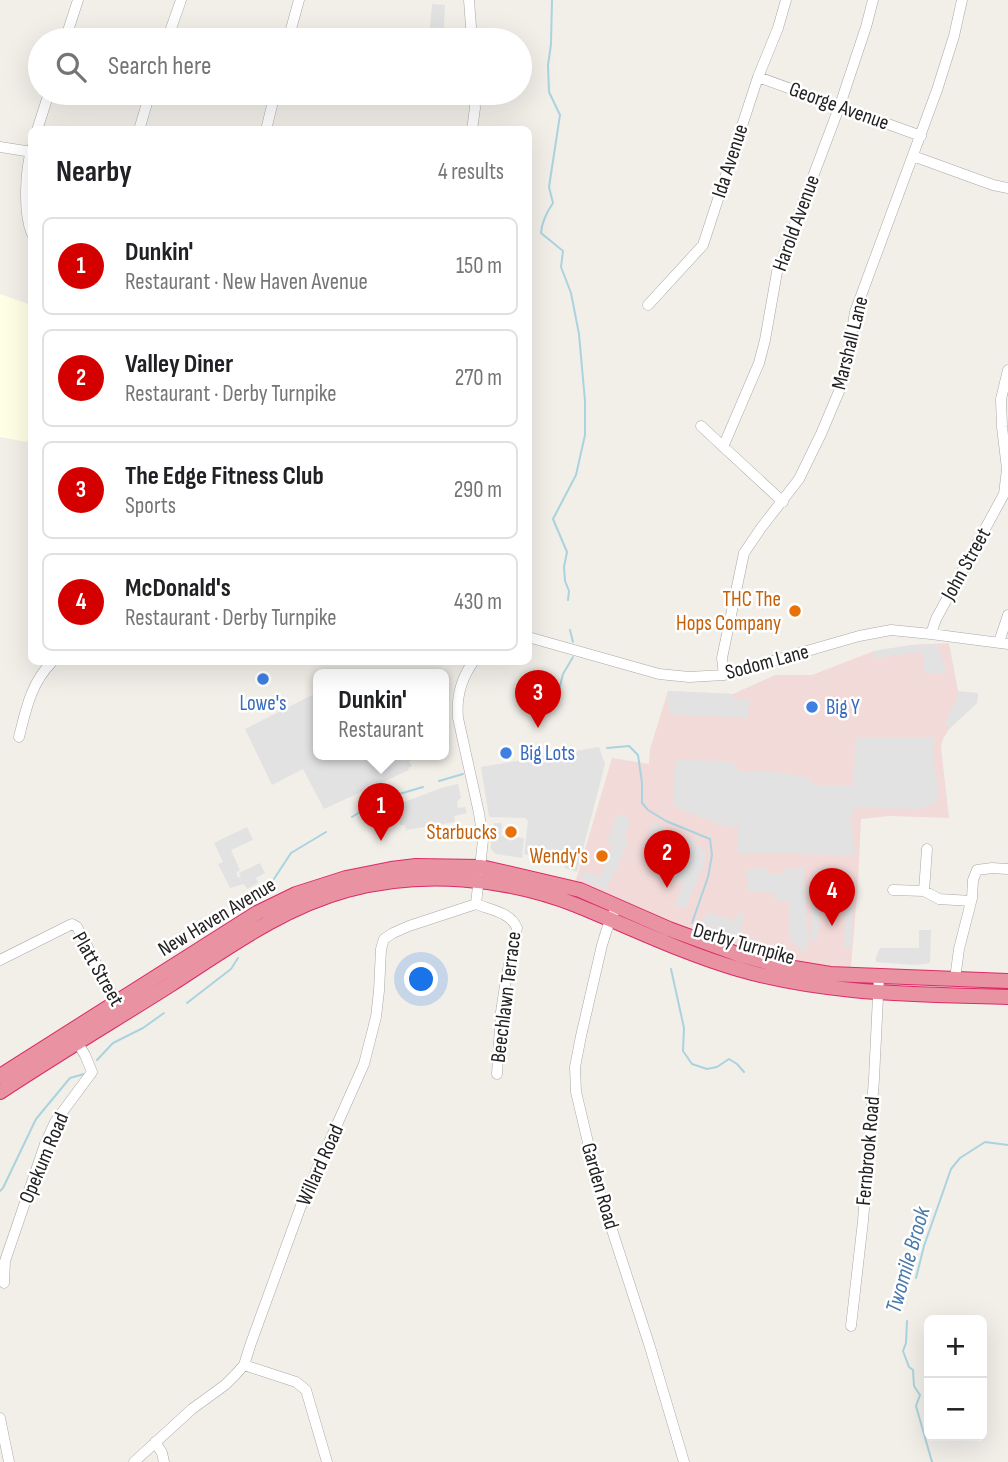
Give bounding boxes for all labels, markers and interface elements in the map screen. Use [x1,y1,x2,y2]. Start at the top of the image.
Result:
search box [28,28,532,105]
icon: search [52,48,90,86]
text: Search here [108,51,211,82]
street label: George Avenue [786,76,892,136]
street label: Ida Avenue [706,121,754,201]
text: Nearby [56,154,132,190]
text: 4 results [438,158,504,186]
street label: Harold Avenue [767,171,825,275]
text: Dunkin' [125,237,193,268]
text: 1 [76,252,86,280]
text: 150 m [456,252,502,280]
text: Restaurant · New Haven Avenue [125,268,368,296]
street label: Marshall Lane [826,294,874,392]
text: Valley Diner [125,349,233,380]
text: 2 [76,364,86,392]
text: 270 m [455,364,502,392]
text: Restaurant · Derby Turnpike [125,380,337,408]
text: The Edge Fitness Club [125,461,324,492]
text: 3 [76,476,86,504]
text: 290 m [454,476,502,504]
text: Sports [125,492,176,520]
street label: John Street [936,524,996,605]
text: McDonald's [125,573,231,604]
place label: THC The Hops Company [676,587,781,636]
text: 4 [76,588,86,616]
text: 430 m [454,588,502,616]
marker: THC The Hops Company [787,603,803,619]
text: Restaurant · Derby Turnpike [125,604,337,632]
street label: Sodom Lane [723,639,811,685]
popup [313,669,449,760]
pin: 3 [515,670,561,728]
marker: Lowe's [255,671,271,687]
text: Dunkin' [338,685,407,716]
place label: Lowe's [239,691,287,716]
place label: Big Y [826,695,860,720]
marker: Big Y [804,699,820,715]
text: Restaurant [338,716,424,744]
place label: Big Lots [520,741,575,766]
marker: Big Lots [498,745,514,761]
pin: 1 [358,783,404,841]
place label: Starbucks [426,820,497,845]
marker: Starbucks [503,824,519,840]
pin: 2 [644,830,690,888]
place label: Wendy's [530,844,588,869]
marker: Wendy's [594,848,610,864]
pin: 4 [809,868,855,926]
street label: New Haven Avenue [154,872,280,962]
street label: Derby Turnpike [690,918,798,970]
street label: Platt Street [67,928,129,1010]
street label: Beechlawn Terrace [486,930,526,1064]
your location [404,962,438,996]
street label: Fernbrook Road [851,1095,885,1207]
street label: Opekum Road [14,1109,74,1207]
street label: Willard Road [291,1121,349,1209]
street label: Garden Road [576,1140,624,1232]
water label: Twomile Brook [880,1202,937,1316]
map controls [924,1315,987,1441]
button: + [924,1315,987,1378]
button: − [924,1378,987,1441]

